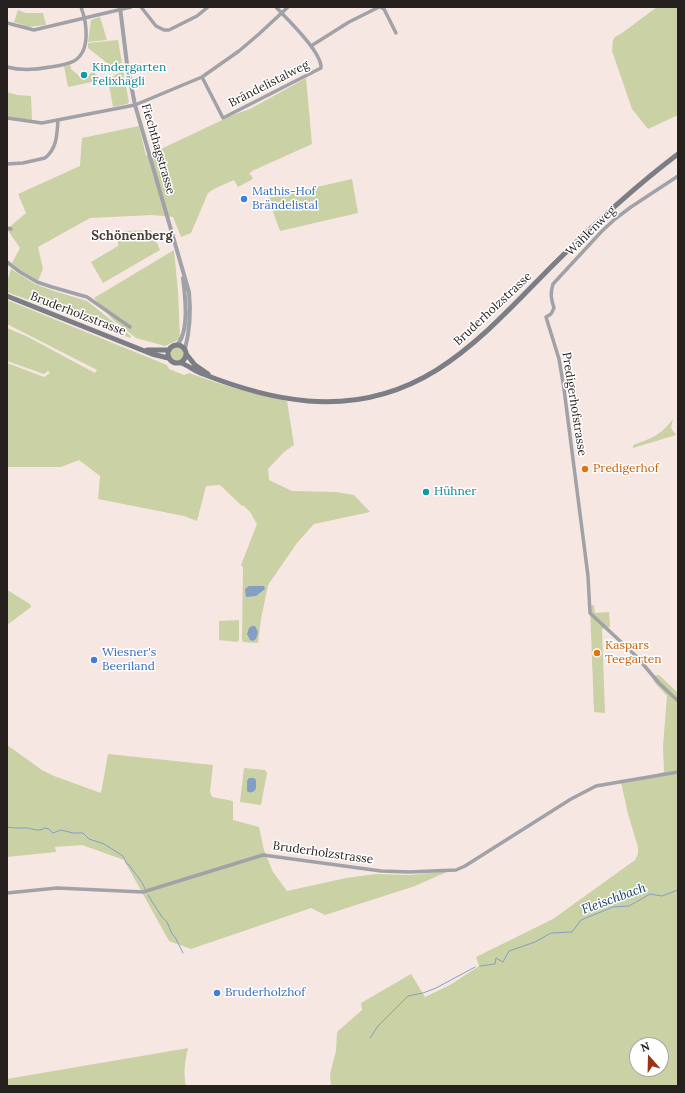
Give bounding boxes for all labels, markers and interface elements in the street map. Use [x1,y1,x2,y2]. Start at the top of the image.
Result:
street label: Brändelistalweg [226,58,312,110]
place label: Kindergarten Felixhägli [92,61,166,89]
marker: Kindergarten Felixhägli [79,70,89,80]
street label: Fiechthagstrasse [138,102,178,196]
place label: Mathis-Hof Brändelistal [252,185,318,213]
marker: Mathis-Hof Brändelistal [239,194,249,204]
street label: Wahlenweg [563,203,619,259]
district label: Schönenberg [91,228,173,244]
street label: Bruderholzstrasse [451,269,535,349]
street label: Bruderholzstrasse [28,289,128,339]
street label: Predigerhofstrasse [559,351,589,457]
place label: Predigerhof [593,462,659,476]
marker: Predigerhof [580,464,590,474]
place label: Hühner [434,485,476,499]
marker: Hühner [421,487,431,497]
place label: Kaspars Teegarten [605,639,662,667]
place label: Wiesner's Beeriland [102,646,156,674]
marker: Kaspars Teegarten [592,648,602,658]
marker: Wiesner's Beeriland [89,655,99,665]
street label: Bruderholzstrasse [272,839,374,867]
water label: Fleischbach [580,880,648,918]
place label: Bruderholzhof [225,986,305,1000]
marker: Bruderholzhof [212,988,222,998]
north arrow [629,1037,669,1077]
text: N [639,1039,652,1055]

